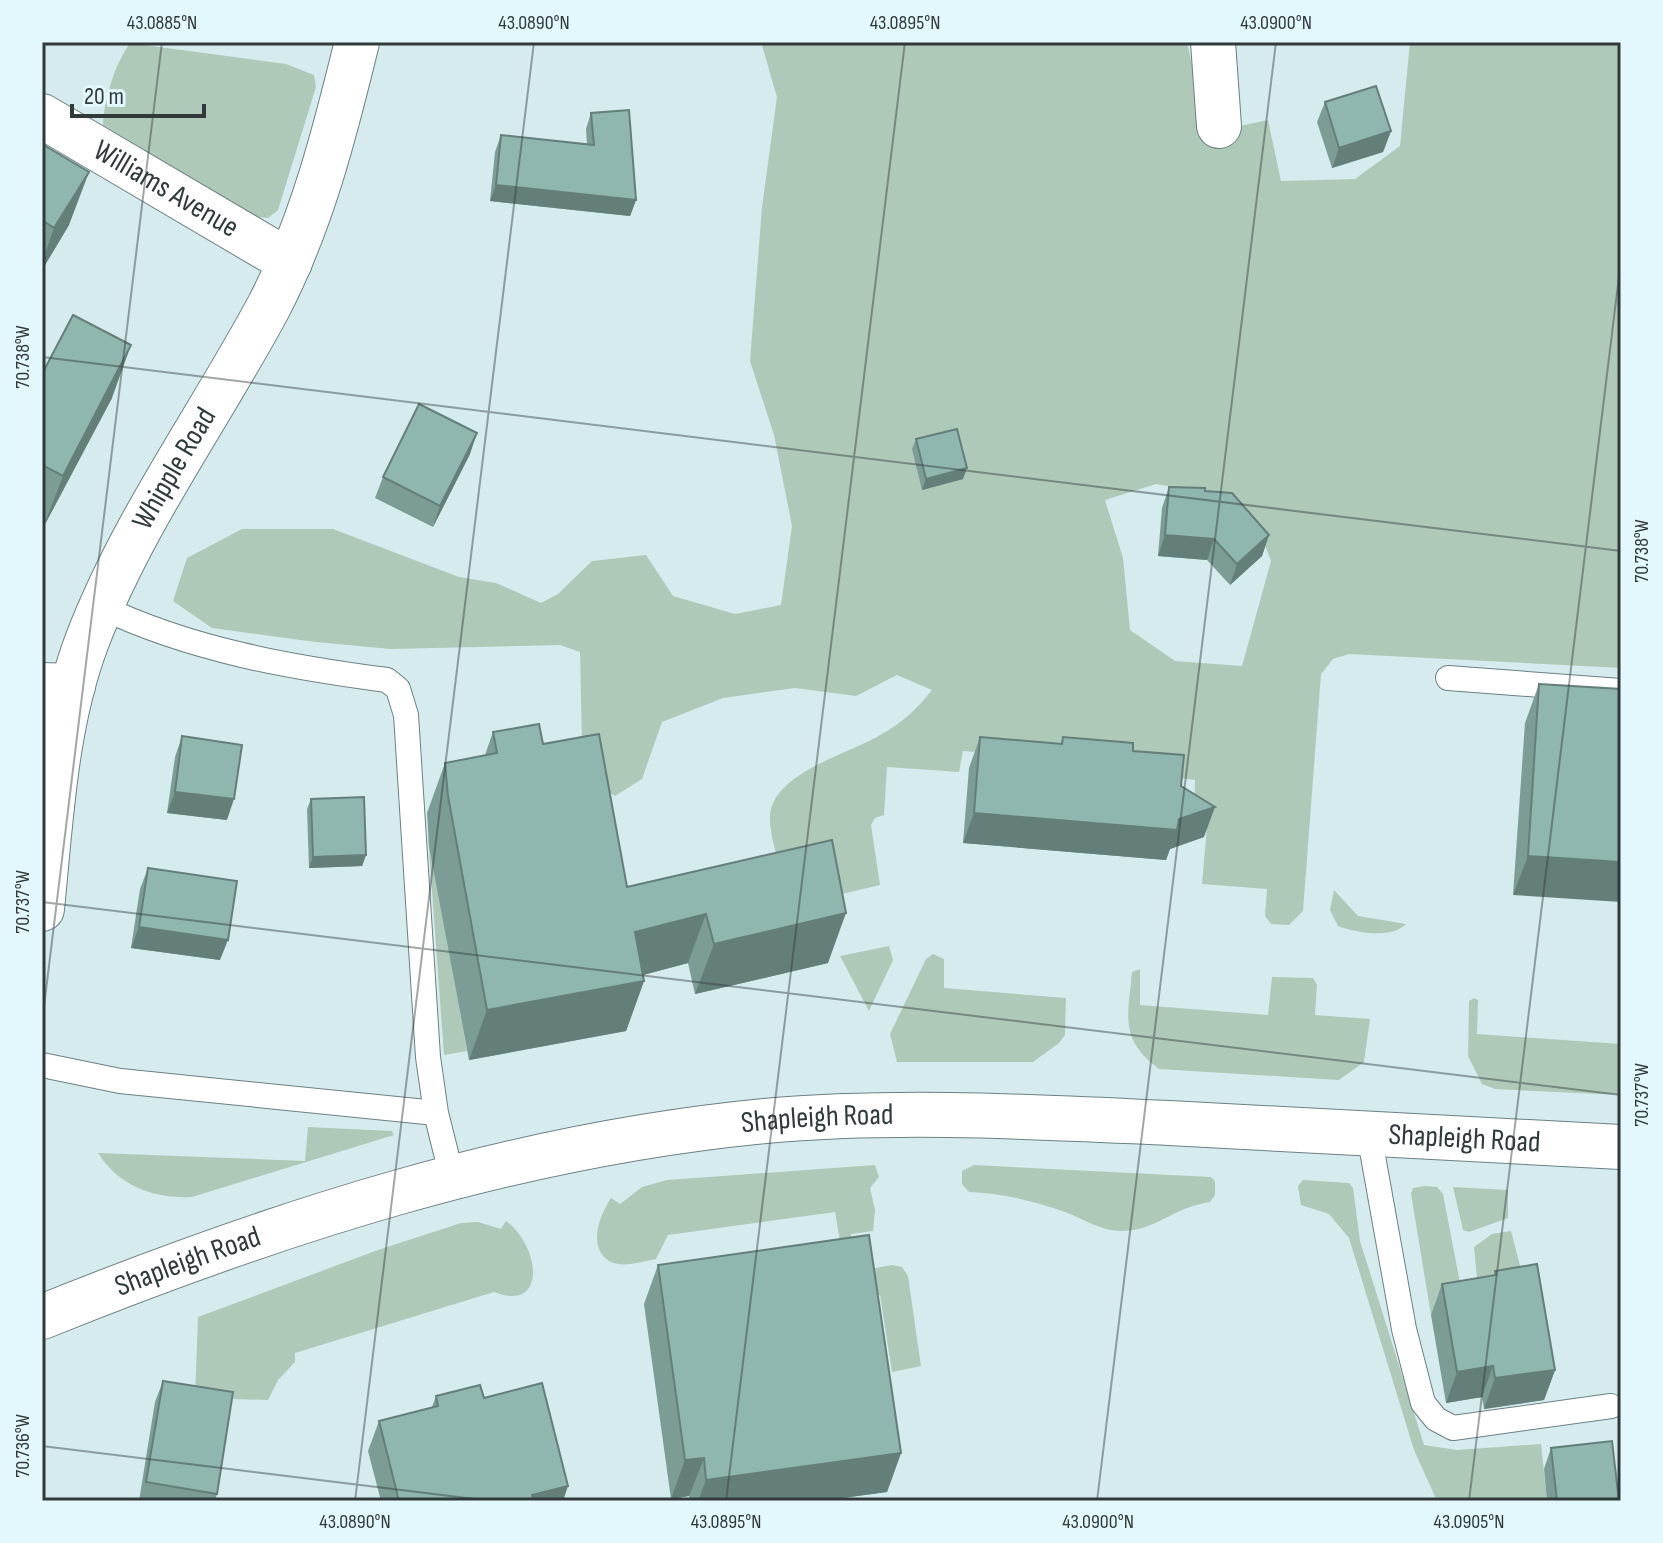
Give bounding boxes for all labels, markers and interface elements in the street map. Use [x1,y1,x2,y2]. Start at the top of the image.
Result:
text: 43.0885°N [127,11,197,35]
text: 43.0890°N [498,11,570,35]
text: 43.0895°N [870,11,940,35]
text: 43.0900°N [1240,11,1312,35]
scale bar [72,68,204,118]
text: 20 m [84,82,124,111]
street label: Williams Avenue [87,132,245,246]
text: 70.738°W [11,325,35,389]
street label: Whipple Road [125,401,224,536]
text: 70.738°W [1630,519,1654,583]
text: 70.737°W [11,870,35,934]
text: 70.737°W [1630,1063,1654,1127]
street label: Shapleigh Road [739,1097,894,1141]
street label: Shapleigh Road [1387,1117,1542,1161]
street label: Shapleigh Road [110,1219,265,1305]
text: 70.736°W [11,1414,35,1478]
text: 43.0890°N [319,1510,391,1534]
text: 43.0895°N [691,1510,761,1534]
text: 43.0900°N [1062,1510,1134,1534]
text: 43.0905°N [1434,1510,1504,1534]

